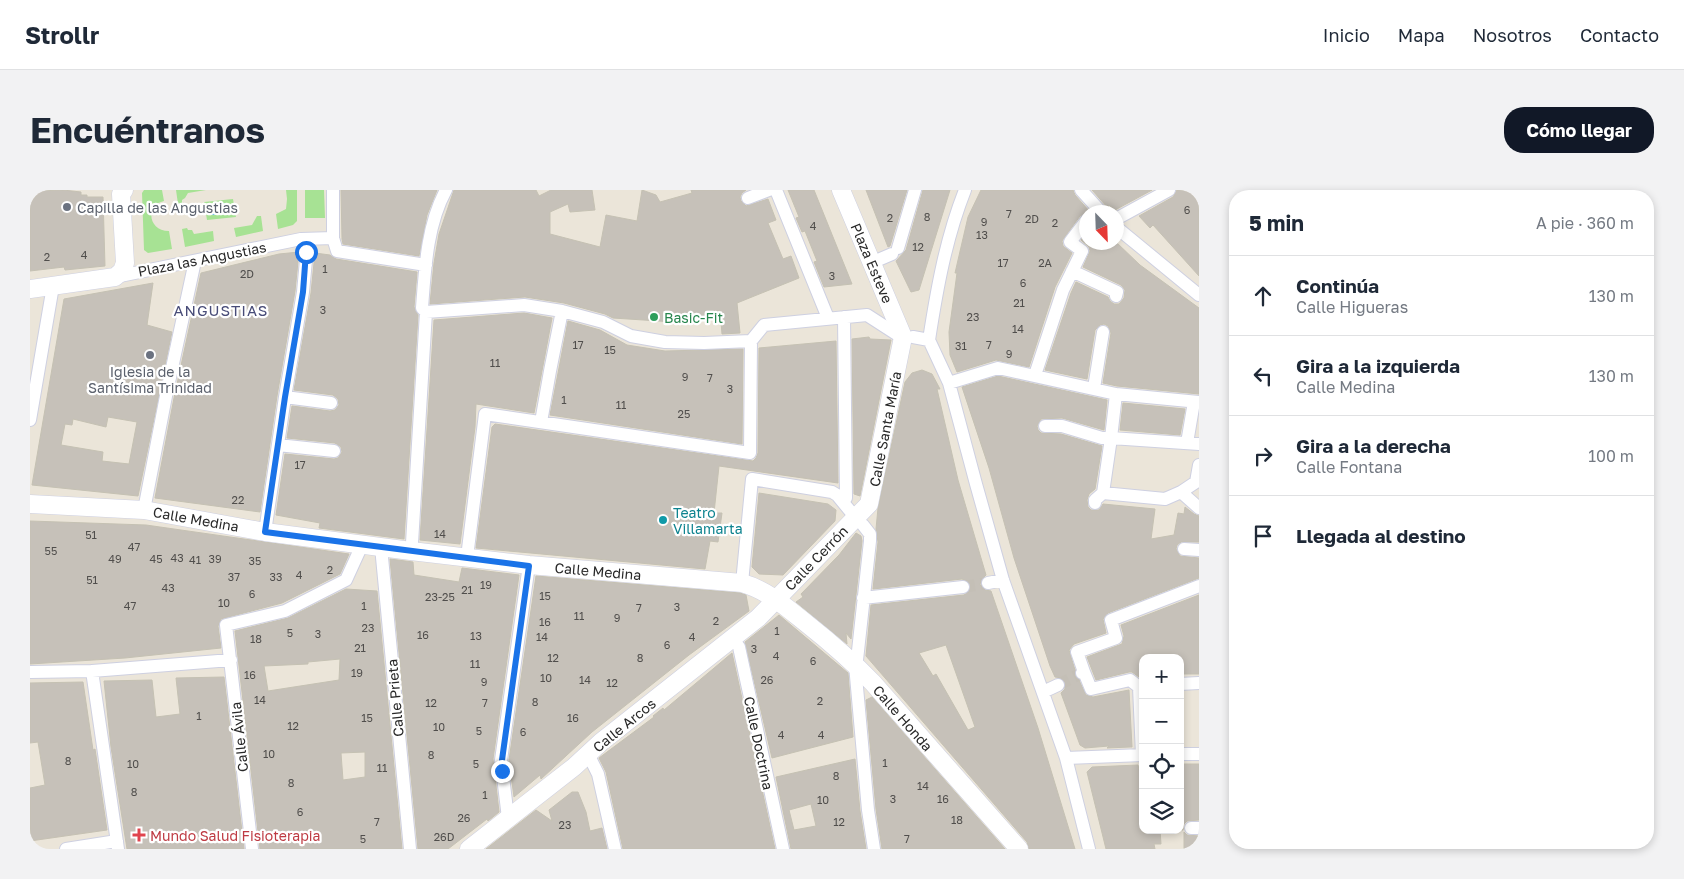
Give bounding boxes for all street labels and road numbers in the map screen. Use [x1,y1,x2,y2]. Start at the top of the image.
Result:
street label: Plaza Esteve [848,220,896,306]
street label: Plaza las Angustias [136,238,268,280]
street label: Calle Santa María [865,370,905,488]
street label: Calle Medina [152,503,240,535]
street label: Calle Cerrón [781,522,851,594]
street label: Calle Medina [554,559,642,583]
street label: Calle Prieta [383,658,407,738]
street label: Calle Honda [870,681,936,755]
street label: Calle Arcos [589,694,659,756]
street label: Calle Doctrina [741,695,777,791]
street label: Calle Ávila [227,701,251,773]

